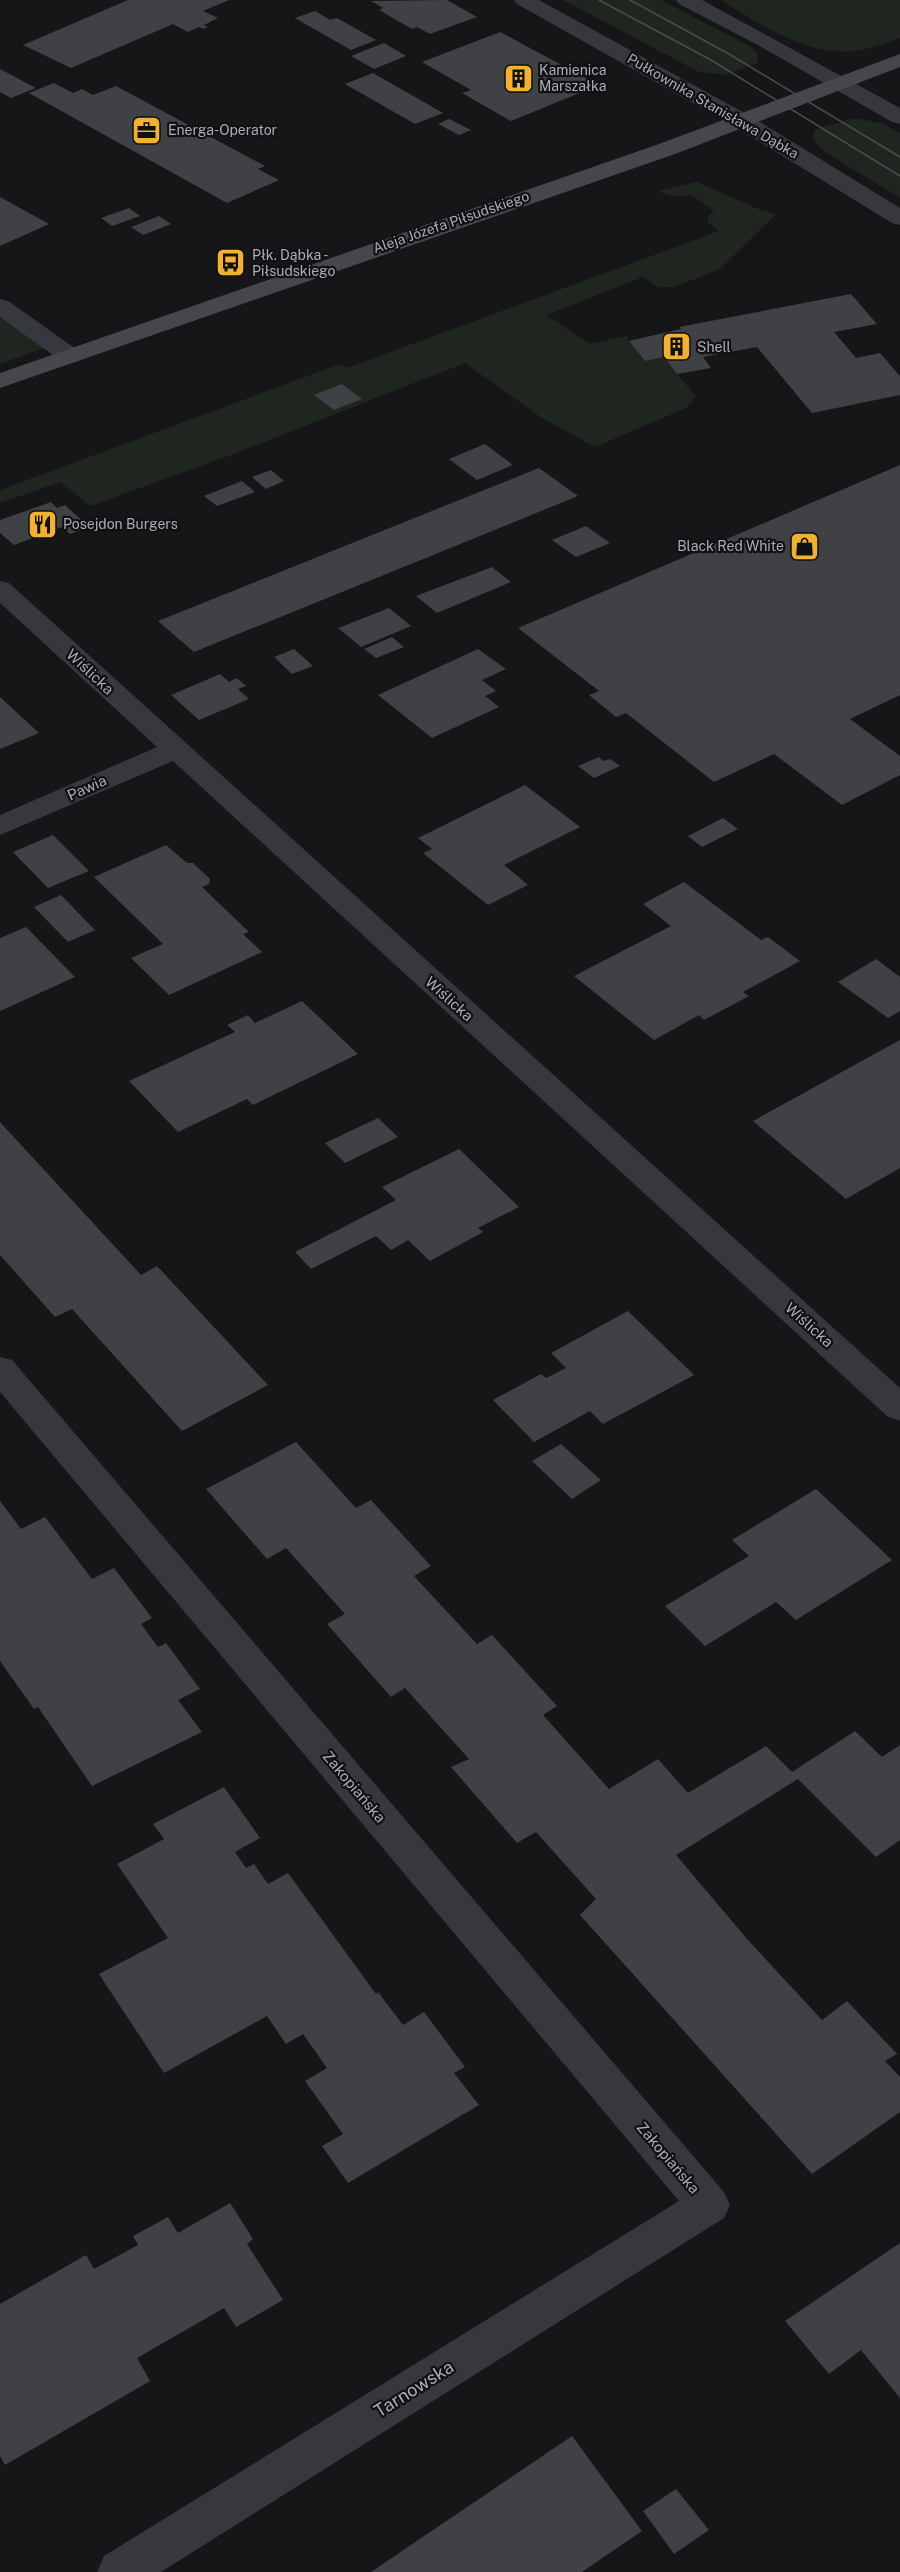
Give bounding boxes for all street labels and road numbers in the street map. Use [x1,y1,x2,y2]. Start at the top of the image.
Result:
street label: Pułkownika Stanisława Dąbka [625,50,801,162]
street label: Aleja Józefa Piłsudskiego [371,188,531,256]
street label: Wiślicka [63,646,117,698]
street label: Pawia [65,771,109,804]
street label: Wiślicka [422,973,477,1024]
street label: Wiślicka [782,1299,837,1350]
street label: Zakopiańska [320,1747,389,1826]
street label: Zakopiańska [634,2118,703,2197]
street label: Tarnowska [370,2356,457,2421]

